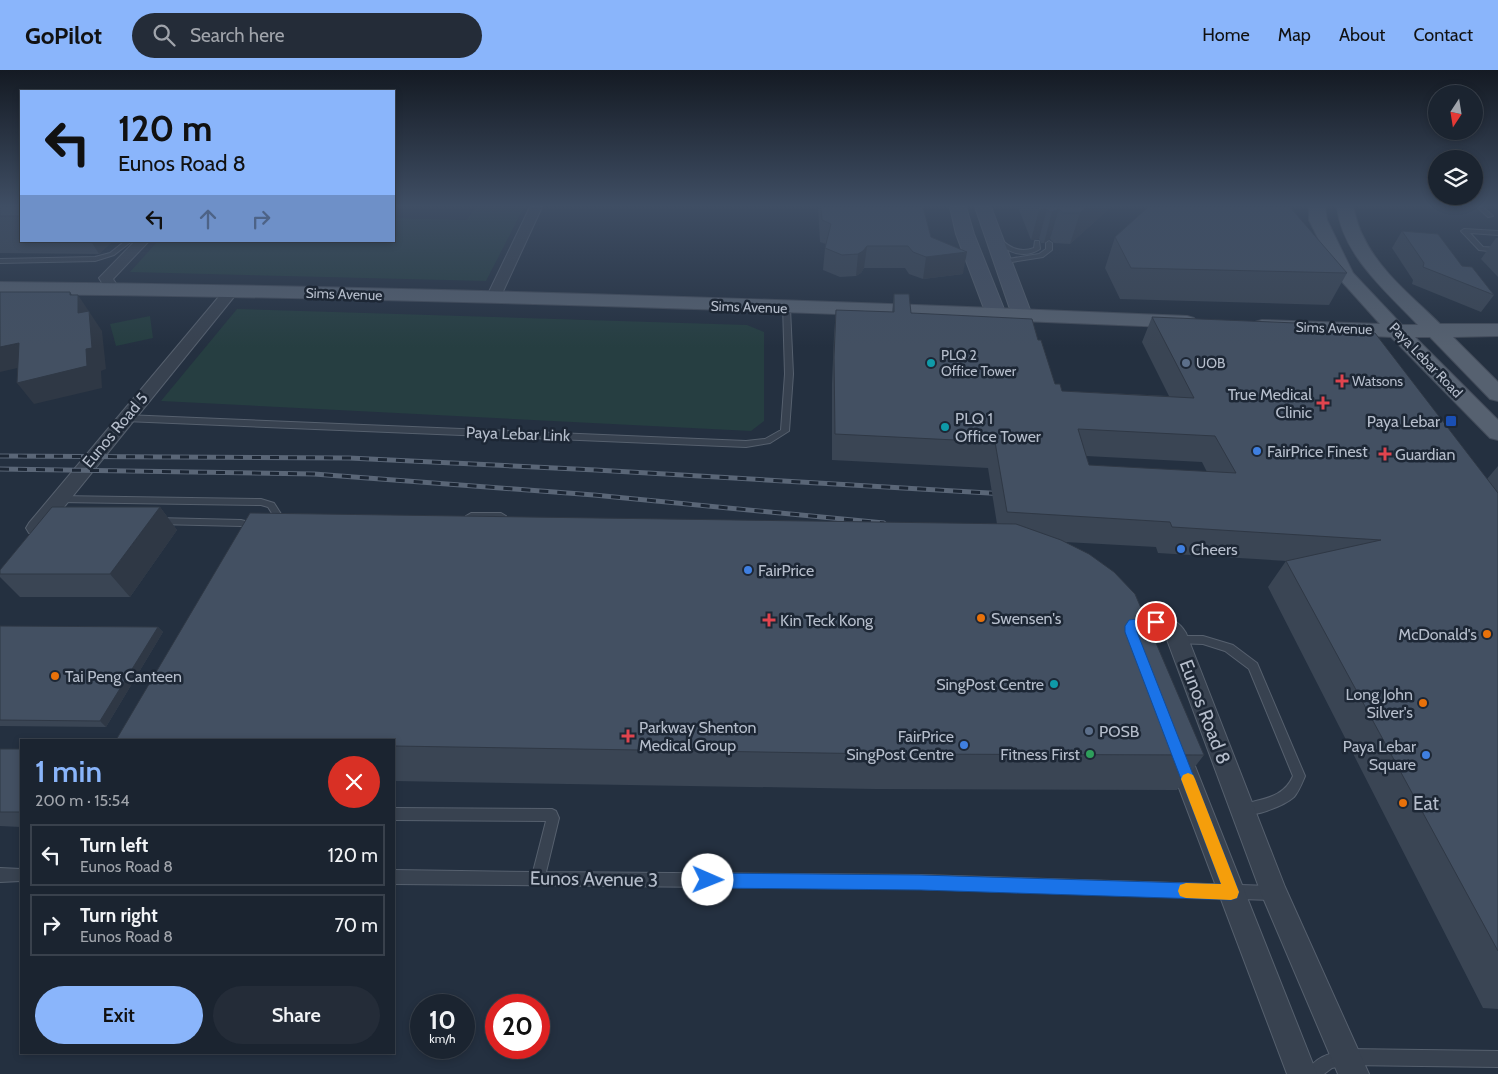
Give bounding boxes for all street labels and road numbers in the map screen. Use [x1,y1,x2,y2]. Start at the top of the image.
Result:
street label: Sims Avenue [305,284,383,304]
street label: Sims Avenue [710,297,788,317]
street label: Sims Avenue [1295,318,1373,338]
street label: Paya Lebar Road [1386,319,1466,401]
street label: Eunos Road 5 [78,389,152,471]
street label: Paya Lebar Link [466,423,571,445]
street label: Eunos Road 8 [1174,656,1236,768]
street label: Eunos Avenue 3 [530,866,658,892]

